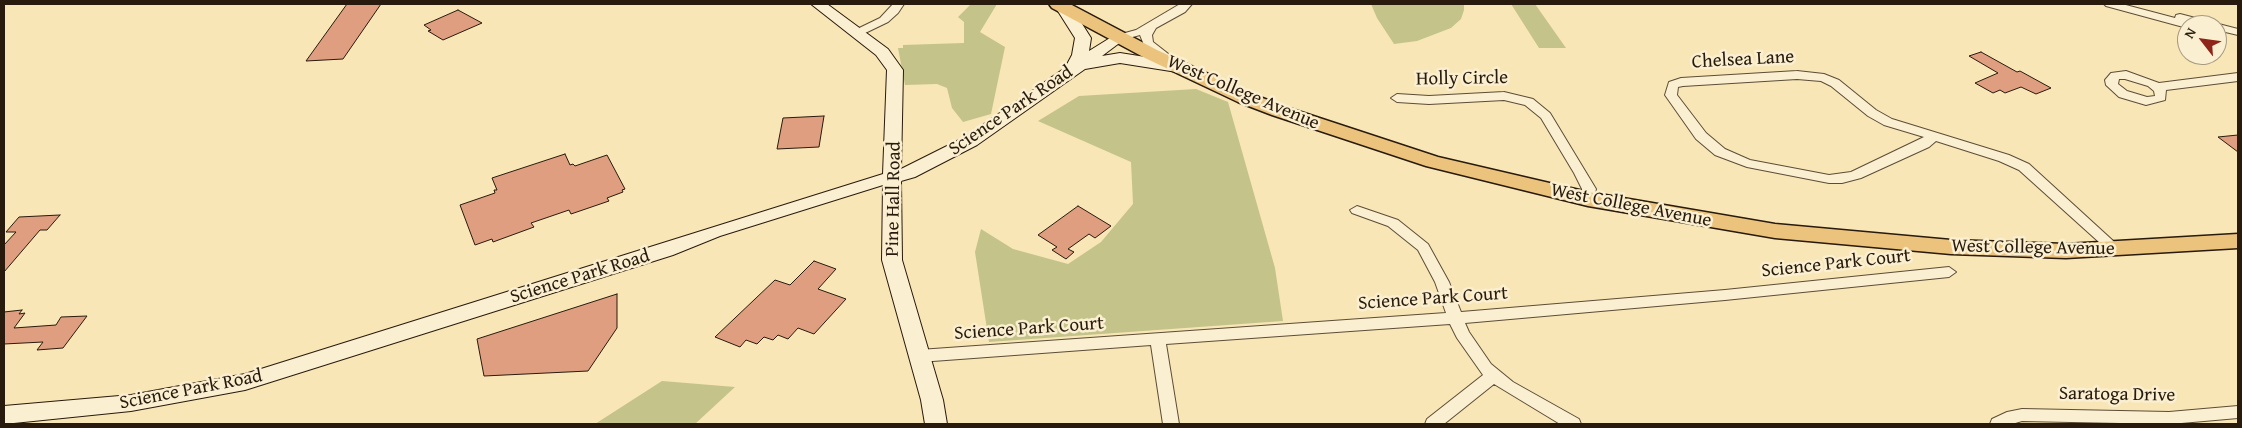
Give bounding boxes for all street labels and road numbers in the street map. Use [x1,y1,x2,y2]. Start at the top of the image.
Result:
street label: Chelsea Lane [1691,46,1795,74]
street label: West College Avenue [1163,51,1323,135]
street label: Science Park Road [945,61,1077,161]
street label: Holly Circle [1416,67,1508,91]
street label: Pine Hall Road [882,141,906,257]
street label: West College Avenue [1549,179,1713,233]
street label: West College Avenue [1951,235,2115,261]
street label: Science Park Road [507,245,653,309]
street label: Science Park Court [1760,245,1912,283]
street label: Science Park Court [1357,282,1509,316]
street label: Science Park Court [953,312,1105,346]
street label: Science Park Road [118,365,264,415]
street label: Saratoga Drive [2059,383,2175,407]

